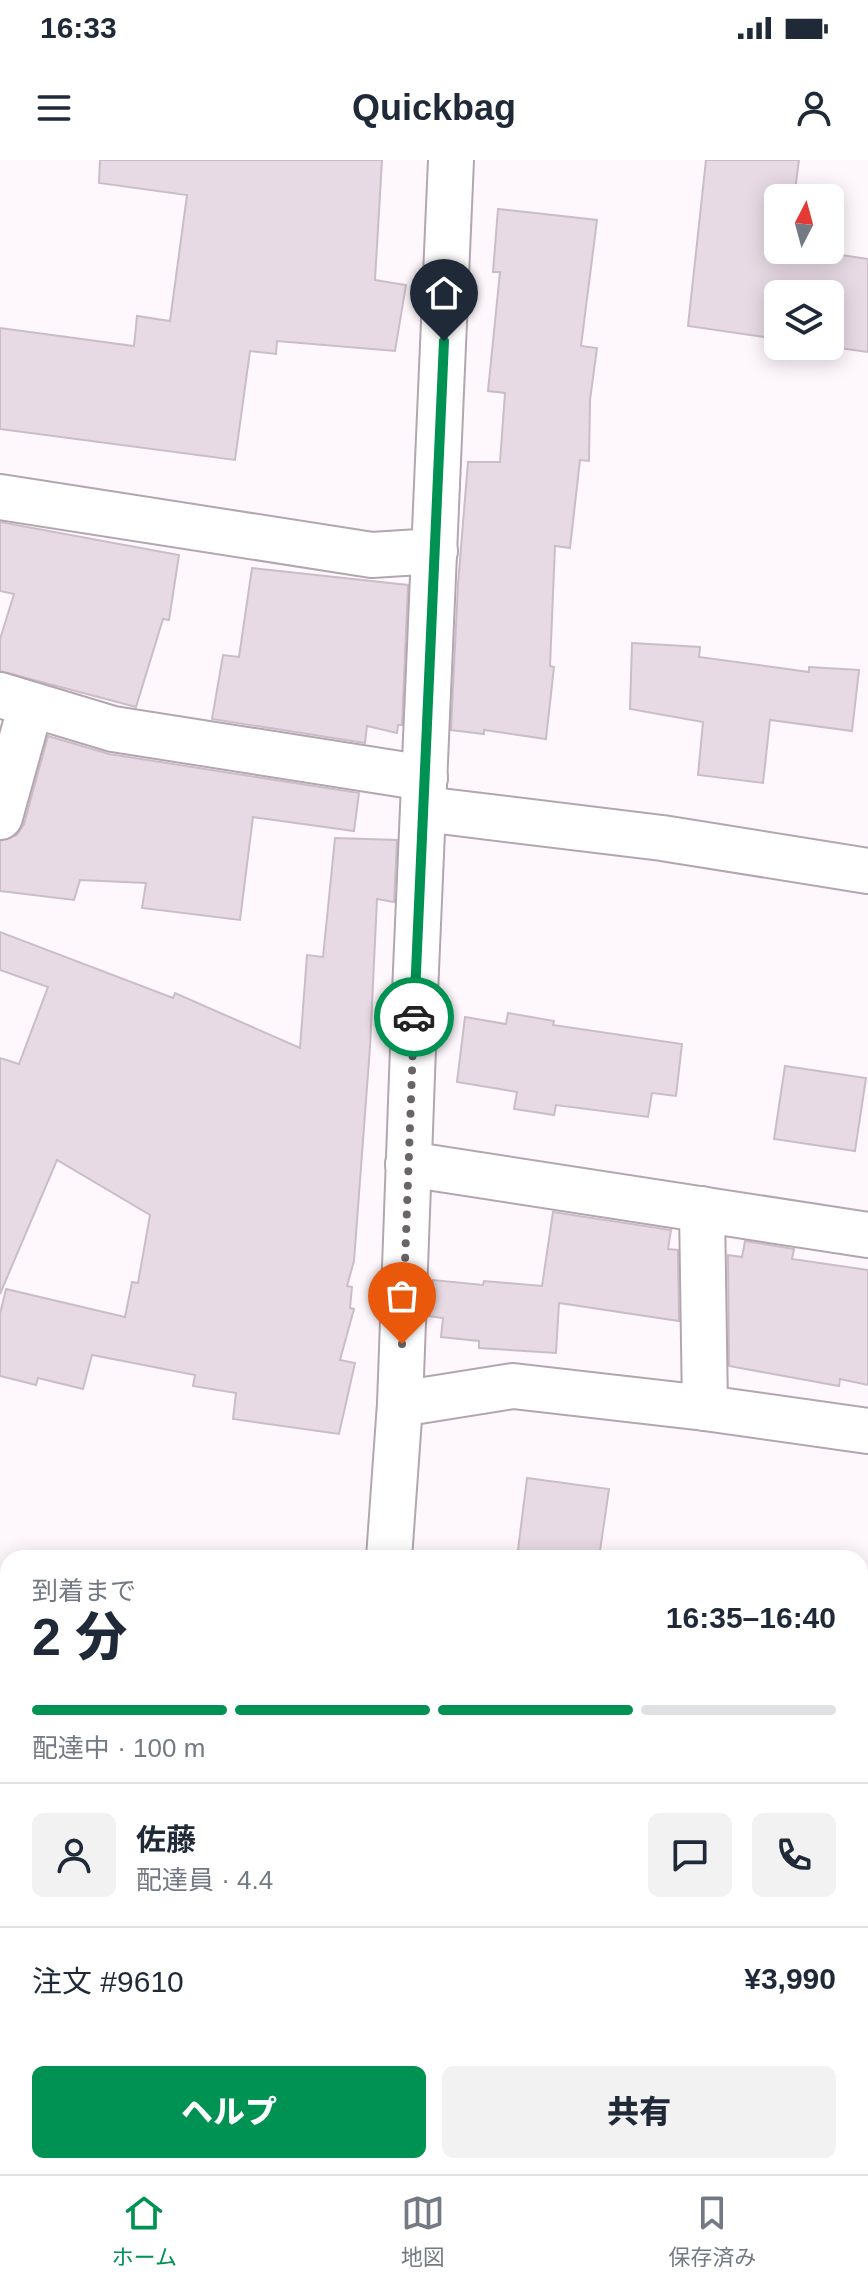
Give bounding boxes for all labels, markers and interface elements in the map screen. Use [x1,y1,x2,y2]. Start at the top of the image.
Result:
text: 16:33 [40,11,117,44]
icon: menu [32,86,76,130]
icon: person [792,86,836,130]
text: Quickbag [352,87,516,128]
north arrow [764,184,844,264]
map controls [764,184,844,360]
pin [410,259,478,341]
icon: home [422,271,466,315]
button: layers [764,280,844,360]
courier [374,977,454,1057]
icon: car [392,995,436,1039]
pin [368,1262,436,1344]
icon: bag [380,1274,424,1318]
text: 到着まで [32,1576,136,1606]
text: 16:35–16:40 [666,1601,836,1634]
text: 2 分 [32,1608,127,1666]
text: 配達中 · 100 m [32,1733,205,1763]
button: person [32,1813,116,1897]
button: chat [648,1813,732,1897]
button: phone [752,1813,836,1897]
text: 佐藤 [136,1823,196,1856]
text: 配達員 · 4.4 [136,1865,273,1895]
text: ¥3,990 [744,1962,836,1995]
text: 注文 #9610 [32,1965,184,1998]
button: ヘルプ [32,2066,426,2158]
button: 共有 [442,2066,836,2158]
tab: ホーム [112,2191,177,2271]
tab: 地図 [401,2191,445,2271]
tab: 保存済み [668,2191,756,2271]

